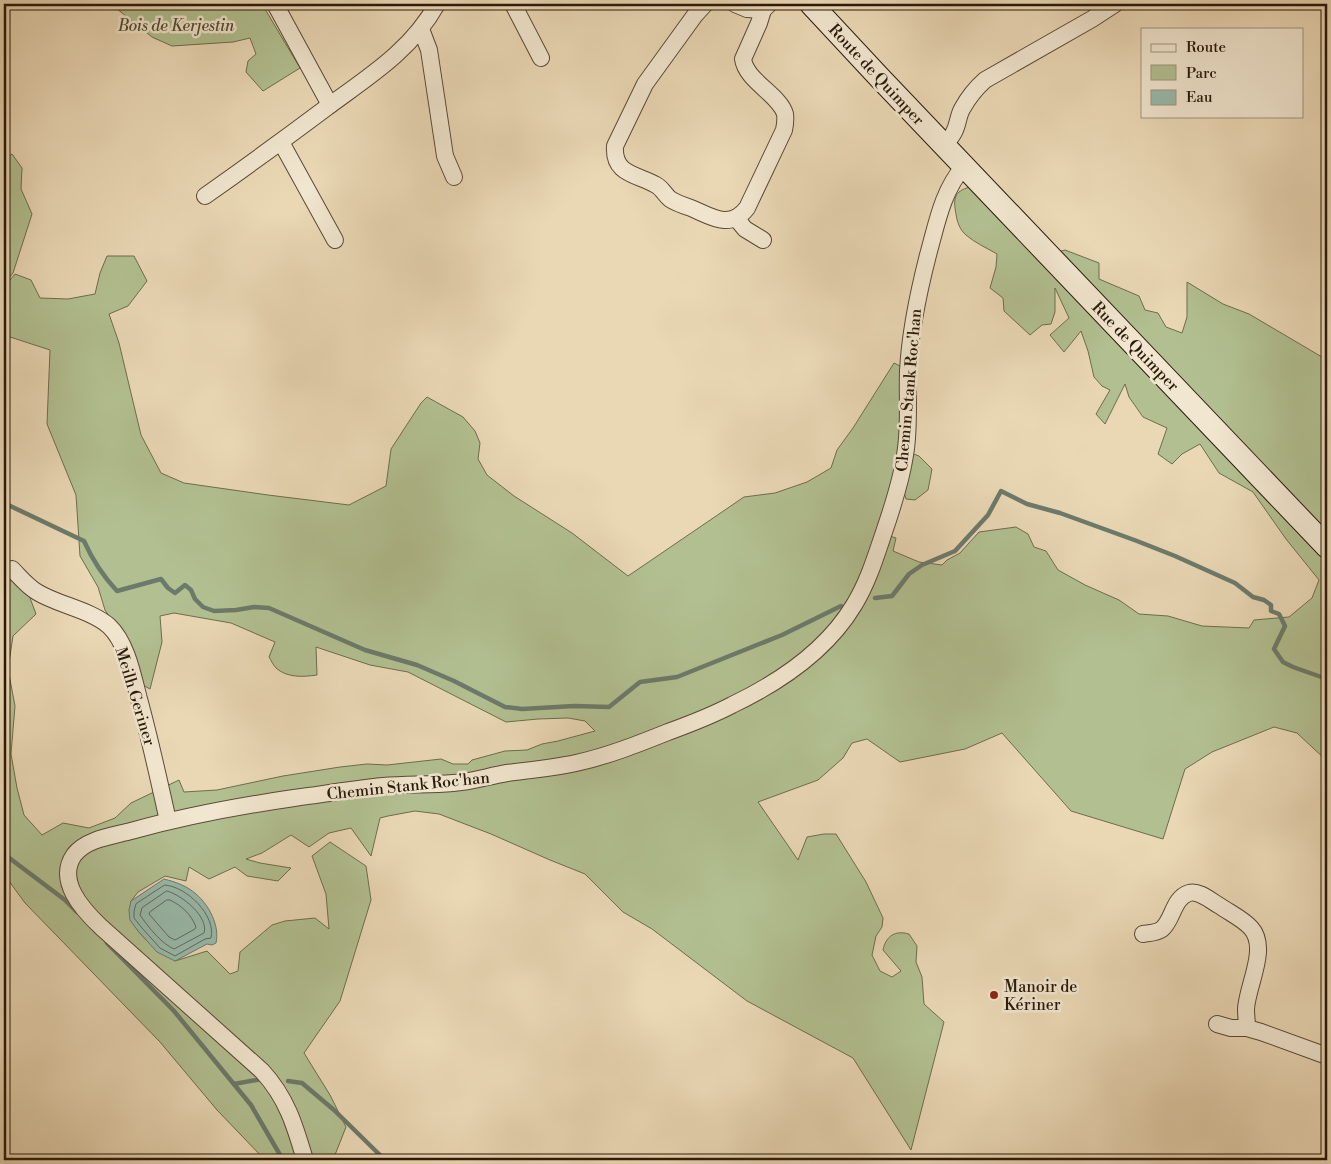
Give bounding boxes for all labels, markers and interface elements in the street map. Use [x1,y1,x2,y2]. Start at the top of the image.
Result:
park label: Bois de Kerjestin [117,16,235,36]
street label: Route de Quimper [824,20,928,130]
legend [1141,28,1304,118]
text: Route [1186,38,1226,57]
text: Parc [1186,64,1217,83]
text: Eau [1186,88,1213,107]
street label: Rue de Quimper [1087,298,1183,396]
street label: Chemin Stank Roc'han [892,307,926,473]
street label: Meilh Geriner [111,645,160,748]
street label: Chemin Stank Roc'han [326,767,491,805]
place label: Manoir de Kériner [1004,977,1077,1015]
marker: Manoir de Kériner [988,989,1000,1001]

